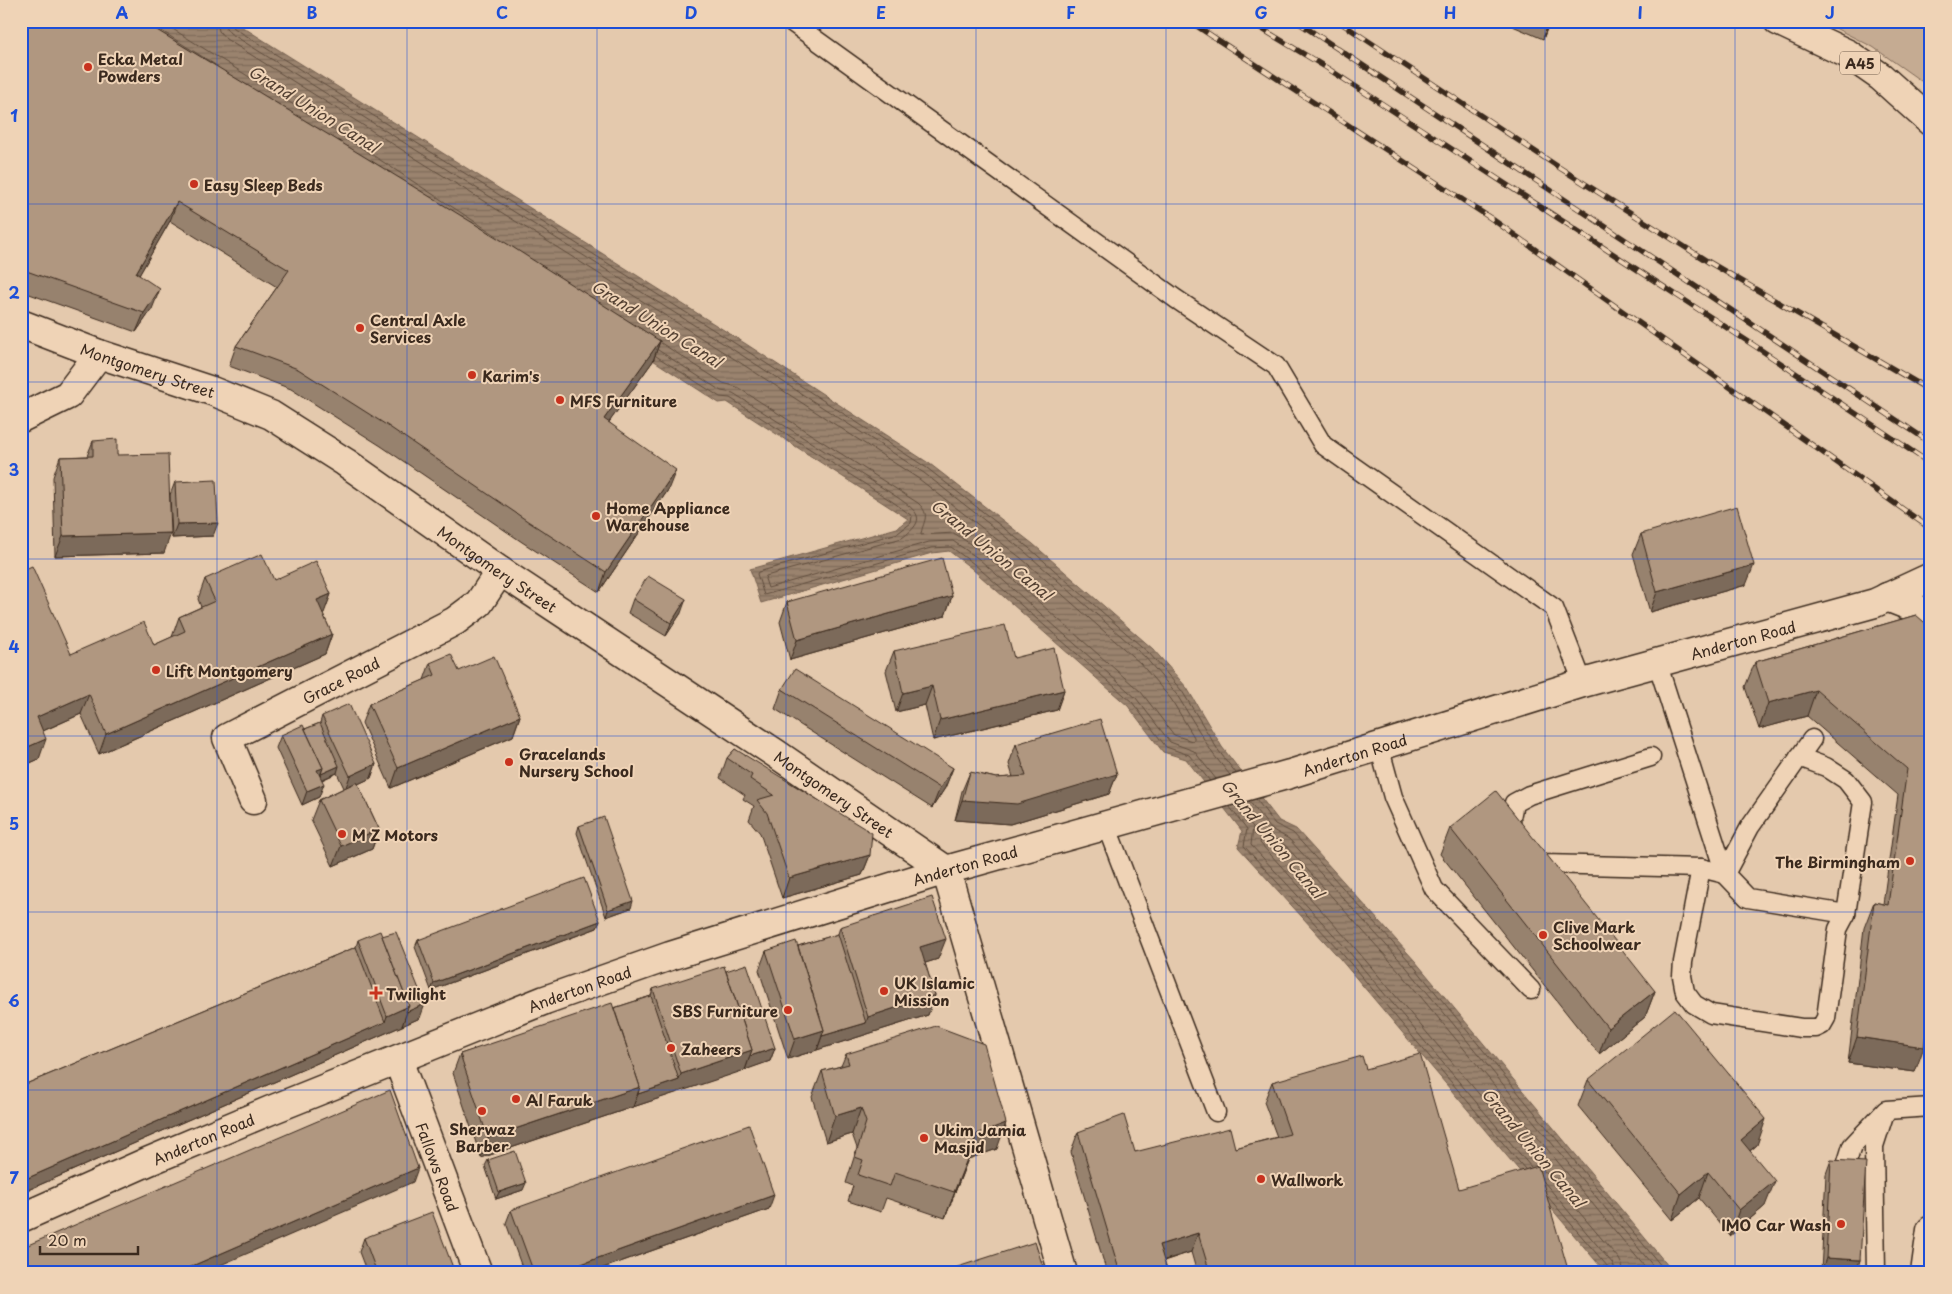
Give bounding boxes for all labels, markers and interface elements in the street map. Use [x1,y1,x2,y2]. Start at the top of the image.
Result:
text: A [116,0,129,24]
text: B [307,0,318,24]
text: C [496,0,508,24]
text: D [685,0,697,24]
text: E [876,0,886,24]
text: F [1066,0,1076,24]
text: G [1254,0,1268,24]
text: H [1444,0,1456,24]
text: I [1637,0,1643,24]
text: J [1825,0,1835,24]
place label: Ecka Metal Powders [98,47,183,87]
road number: A45 [1840,52,1880,74]
water label: Grand Union Canal [244,58,386,159]
marker: Ecka Metal Powders [82,61,94,73]
text: 1 [10,103,18,127]
place label: Easy Sleep Beds [204,173,323,196]
marker: Easy Sleep Beds [188,178,200,190]
water label: Grand Union Canal [587,273,729,374]
text: 2 [8,280,20,304]
place label: Central Axle Services [370,308,466,348]
marker: Central Axle Services [354,322,366,334]
street label: Montgomery Street [77,337,218,403]
place label: Karim's [482,364,539,387]
marker: Karim's [466,369,478,381]
place label: MFS Furniture [570,389,677,412]
marker: MFS Furniture [554,394,566,406]
text: 3 [9,457,19,481]
water label: Grand Union Canal [926,493,1060,607]
place label: Home Appliance Warehouse [606,496,730,536]
marker: Home Appliance Warehouse [590,510,602,522]
street label: Montgomery Street [433,519,562,617]
street label: Anderton Road [1688,614,1798,665]
text: 4 [9,634,20,658]
street label: Grace Road [298,650,383,709]
place label: Lift Montgomery [166,659,293,682]
marker: Lift Montgomery [150,664,162,676]
street label: Anderton Road [1299,727,1410,781]
place label: Gracelands Nursery School [519,742,634,782]
street label: Montgomery Street [770,744,899,843]
marker: Gracelands Nursery School [503,756,515,768]
water label: Grand Union Canal [1216,773,1332,905]
text: 5 [9,811,19,835]
place label: M Z Motors [352,823,438,846]
marker: M Z Motors [336,828,348,840]
street label: Anderton Road [910,839,1020,891]
place label: The Birmingham [1775,850,1900,873]
marker: The Birmingham [1904,855,1916,867]
place label: Clive Mark Schoolwear [1553,915,1641,955]
marker: Clive Mark Schoolwear [1537,929,1549,941]
street label: Anderton Road [524,959,634,1017]
place label: UK Islamic Mission [894,971,975,1011]
place label: Twilight [386,982,446,1005]
marker: UK Islamic Mission [878,985,890,997]
marker: Twilight [370,987,382,999]
text: 6 [8,988,20,1012]
place label: SBS Furniture [672,999,778,1022]
marker: SBS Furniture [782,1004,794,1016]
place label: Zaheers [681,1037,741,1060]
marker: Zaheers [665,1042,677,1054]
water label: Grand Union Canal [1477,1082,1593,1214]
place label: Al Faruk [526,1088,593,1111]
marker: Al Faruk [510,1093,522,1105]
marker: Sherwaz Barber [476,1105,488,1117]
street label: Anderton Road [149,1107,258,1170]
place label: Sherwaz Barber [450,1117,515,1157]
place label: Ukim Jamia Masjid [934,1118,1027,1158]
street label: Fallows Road [411,1119,465,1215]
marker: Ukim Jamia Masjid [918,1132,930,1144]
text: 7 [9,1165,19,1189]
place label: Wallwork [1271,1168,1344,1191]
marker: Wallwork [1255,1173,1267,1185]
place label: IMO Car Wash [1721,1213,1831,1236]
marker: IMO Car Wash [1835,1218,1847,1230]
scale bar [40,1224,138,1256]
text: 20 m [48,1228,87,1251]

